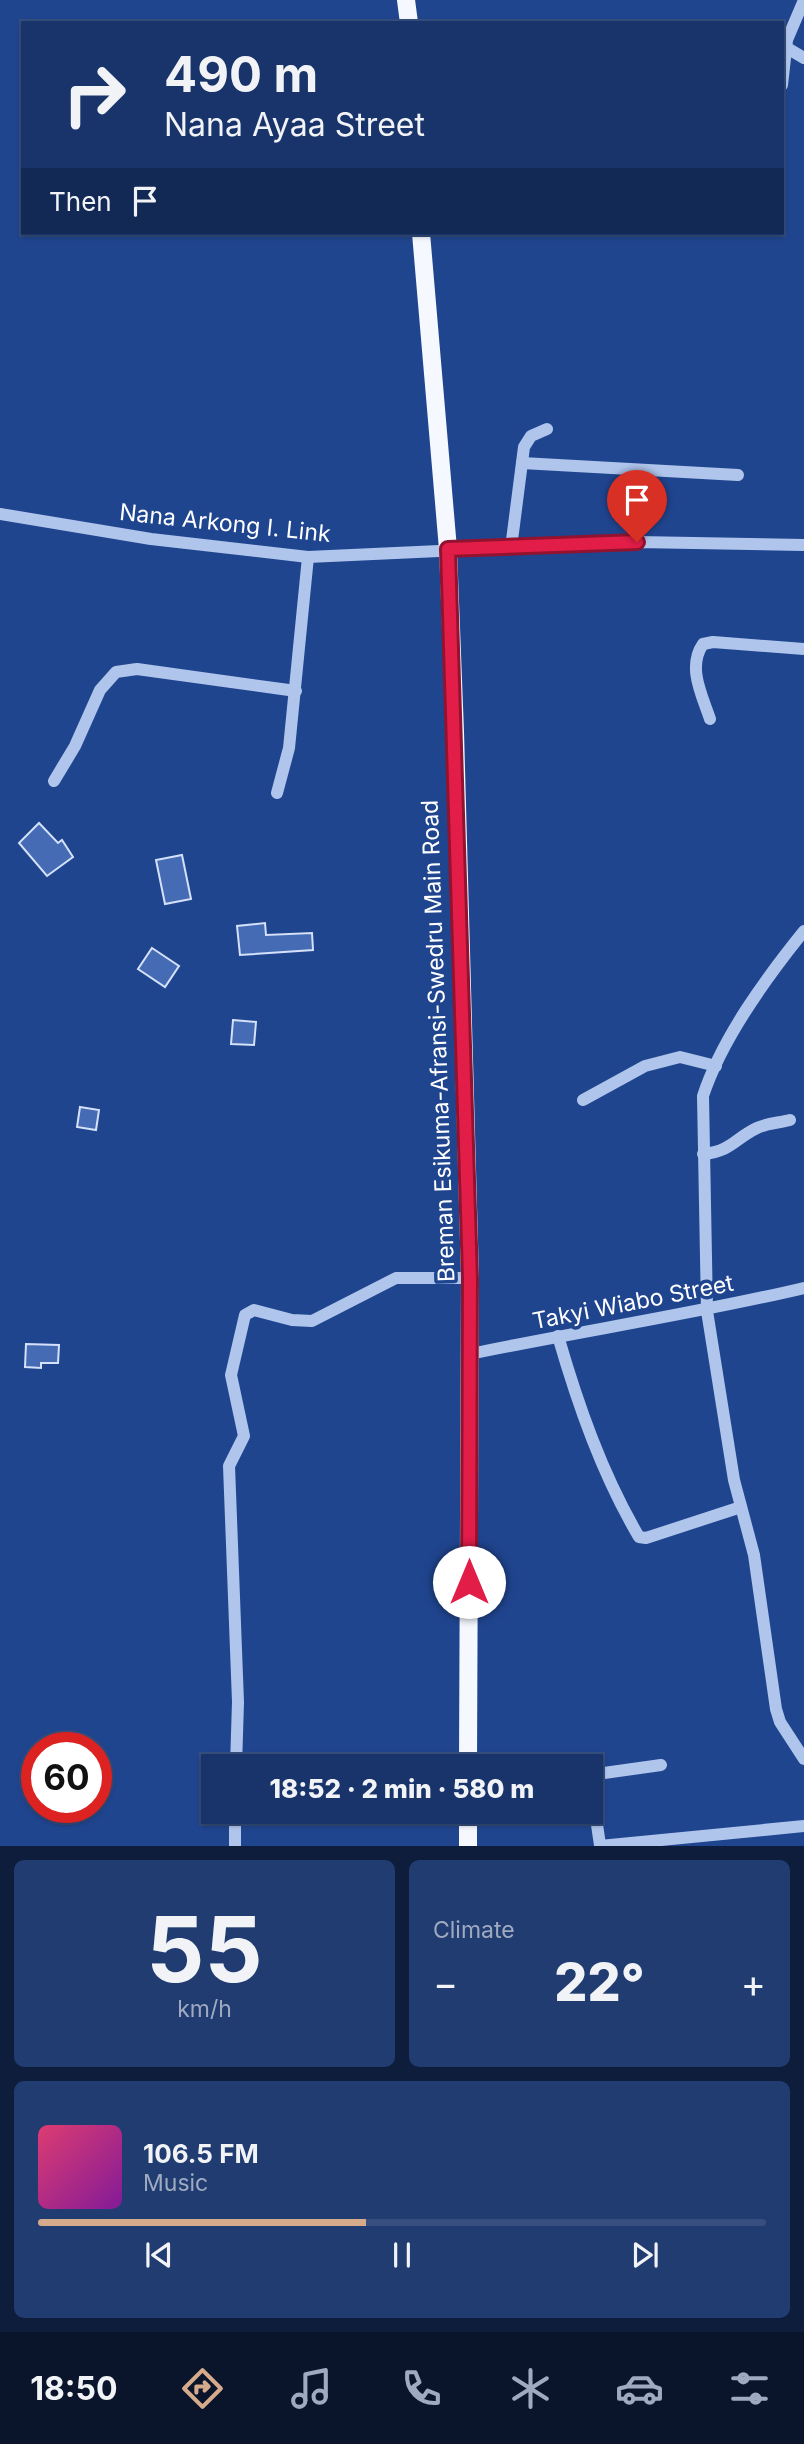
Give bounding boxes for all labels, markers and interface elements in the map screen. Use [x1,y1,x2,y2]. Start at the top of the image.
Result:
text: 490 m [164,45,318,104]
icon: right [49,49,140,140]
text: Nana Ayaa Street [164,105,425,144]
icon: arrive [126,182,164,220]
text: Then [49,186,112,217]
pin [607,470,667,542]
icon: arrive [618,481,656,519]
street label: Nana Arkong I. Link [118,498,332,548]
street label: Breman Esikuma-Afransi-Swedru Main Road [416,799,460,1283]
street label: Takyi Wiabo Street [530,1269,736,1335]
position arrow [432,1545,506,1619]
speed limit sign: 60 [21,1732,112,1823]
text: 18:52 · 2 min · 580 m [270,1773,534,1804]
text: 55 [146,1894,263,2004]
text: Climate [433,1916,515,1944]
text: 22° [554,1951,645,2014]
text: − [433,1960,458,2006]
text: + [741,1960,766,2006]
text: km/h [177,1995,232,2023]
text: 106.5 FM [143,2138,259,2169]
text: Music [143,2169,208,2197]
icon: previous [140,2236,178,2274]
icon: pause [383,2236,421,2274]
icon: next [626,2236,664,2274]
icon: directions [178,2364,227,2413]
icon: music [287,2364,336,2413]
icon: phone [397,2364,446,2413]
icon: climate [506,2364,555,2413]
icon: car [615,2364,664,2413]
icon: filters [725,2364,774,2413]
text: 18:50 [30,2369,118,2408]

